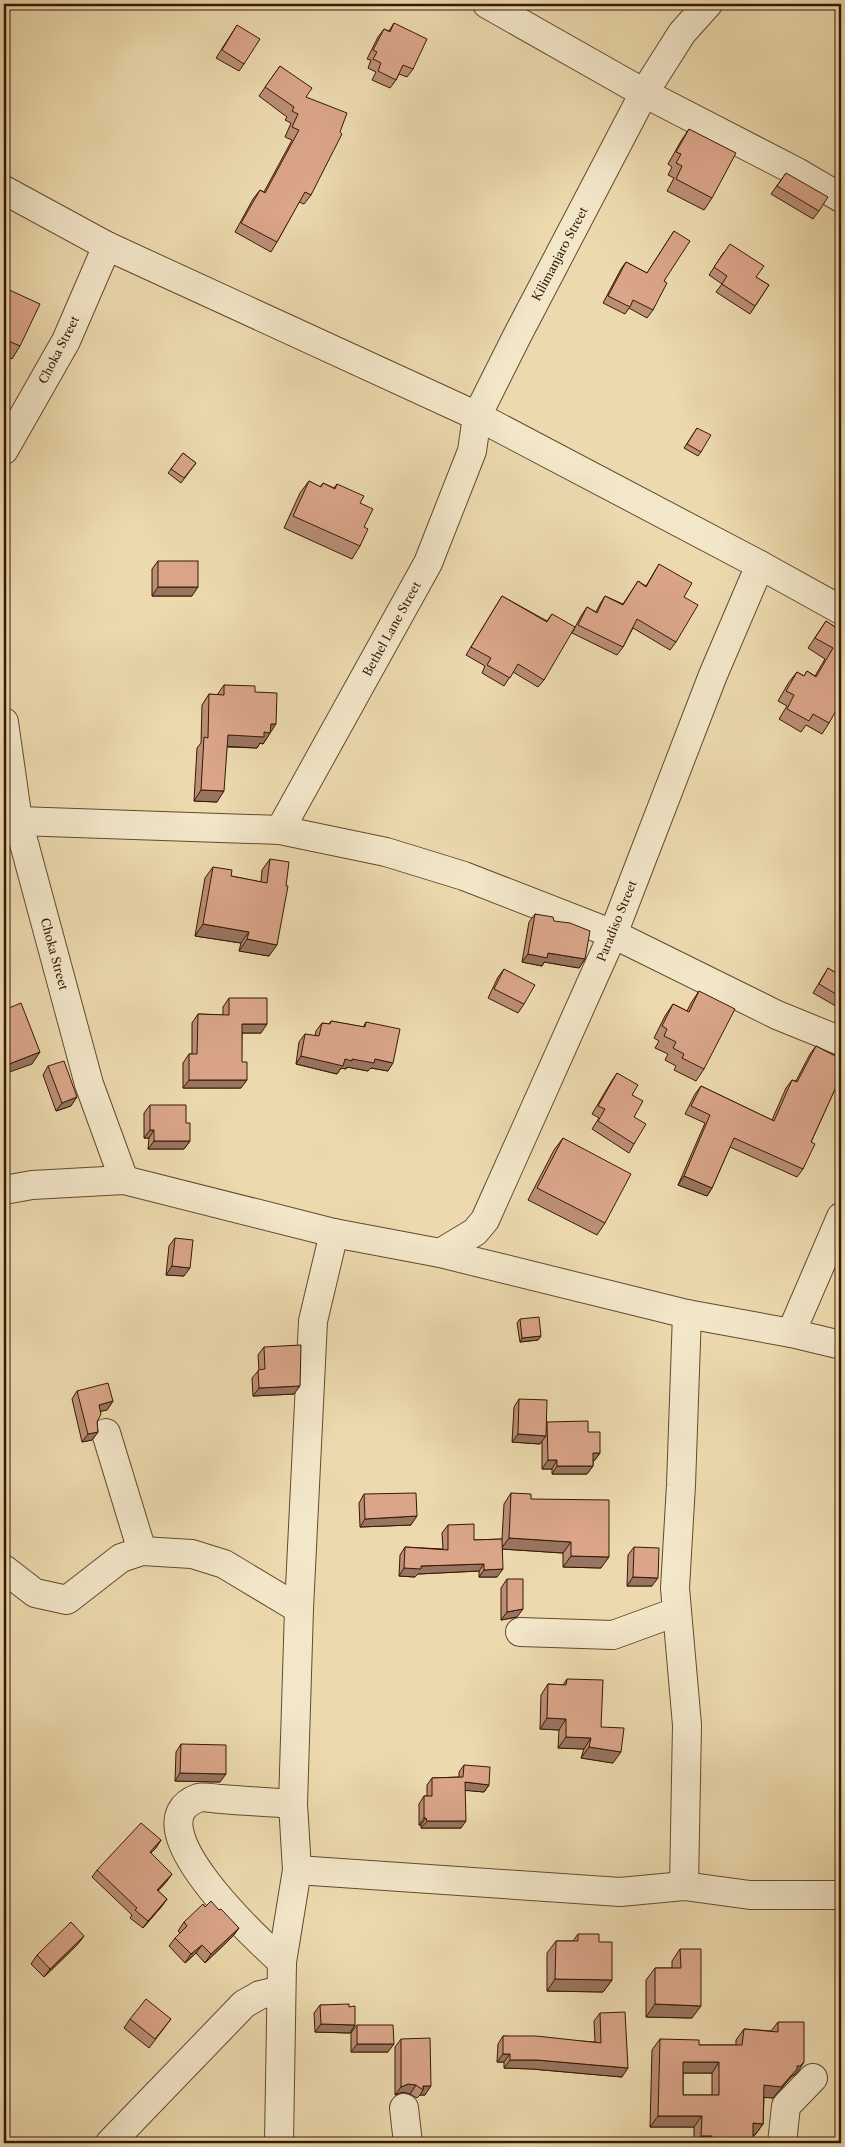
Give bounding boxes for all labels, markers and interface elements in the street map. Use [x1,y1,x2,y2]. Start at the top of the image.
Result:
street label: Kilimanjaro Street [528,203,591,303]
street label: Choka Street [35,313,82,386]
street label: Bethel Lane Street [359,578,424,679]
street label: Paradiso Street [593,877,640,964]
street label: Choka Street [38,916,72,992]

